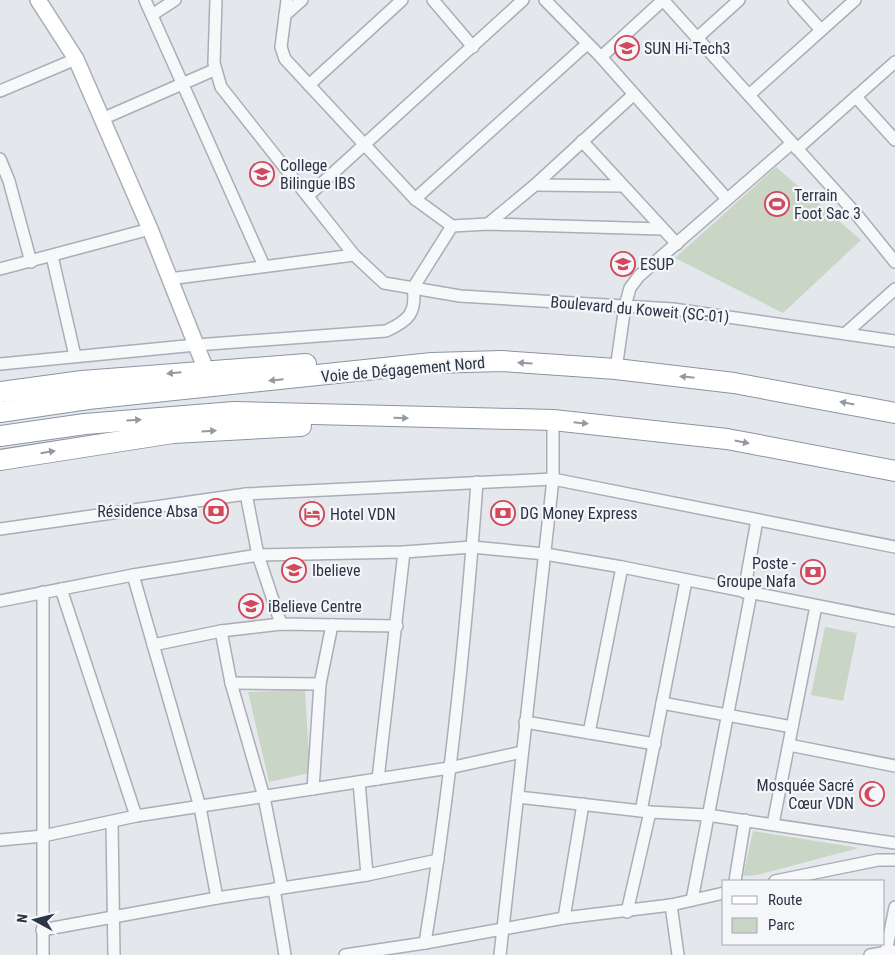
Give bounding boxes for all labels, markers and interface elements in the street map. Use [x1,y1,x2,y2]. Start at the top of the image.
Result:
school or university icon: SUN Hi-Tech3 [614,35,640,61]
place label: SUN Hi-Tech3 [644,39,731,58]
place label: College Bilingue IBS [280,156,355,193]
school or university icon: College Bilingue IBS [249,161,275,187]
place label: Terrain Foot Sac 3 [794,186,861,223]
sports icon: Terrain Foot Sac 3 [764,191,790,217]
school or university icon: ESUP [610,251,636,277]
place label: ESUP [640,255,674,274]
street label: Boulevard du Koweit (SC-01) [550,292,730,327]
street label: Voie de Dégagement Nord [320,353,486,386]
one-way arrow [517,359,533,367]
one-way arrow [166,369,182,377]
one-way arrow [679,373,695,381]
one-way arrow [268,376,284,384]
one-way arrow [839,399,855,407]
one-way arrow [393,414,409,422]
one-way arrow [126,416,142,424]
one-way arrow [573,419,589,427]
one-way arrow [201,426,217,434]
one-way arrow [734,438,750,446]
one-way arrow [41,448,57,456]
bank icon: Résidence Absa [203,498,229,524]
bank icon: DG Money Express [490,500,516,526]
hotel icon: Hotel VDN [299,501,325,527]
place label: Résidence Absa [97,502,198,521]
place label: DG Money Express [520,504,638,523]
place label: Hotel VDN [330,505,396,524]
place label: Poste - Groupe Nafa [717,554,796,591]
school or university icon: Ibelieve [281,557,307,583]
bank icon: Poste - Groupe Nafa [800,559,826,585]
place label: Ibelieve [312,561,360,580]
school or university icon: iBelieve Centre [238,593,264,619]
place label: iBelieve Centre [268,597,362,616]
place label: Mosquée Sacré Cœur VDN [757,776,854,813]
mosque icon: Mosquée Sacré Cœur VDN [859,781,885,807]
legend [722,880,885,945]
text: Route [768,891,802,909]
north arrow [10,895,60,945]
text: N [14,913,31,924]
text: Parc [768,916,795,934]

